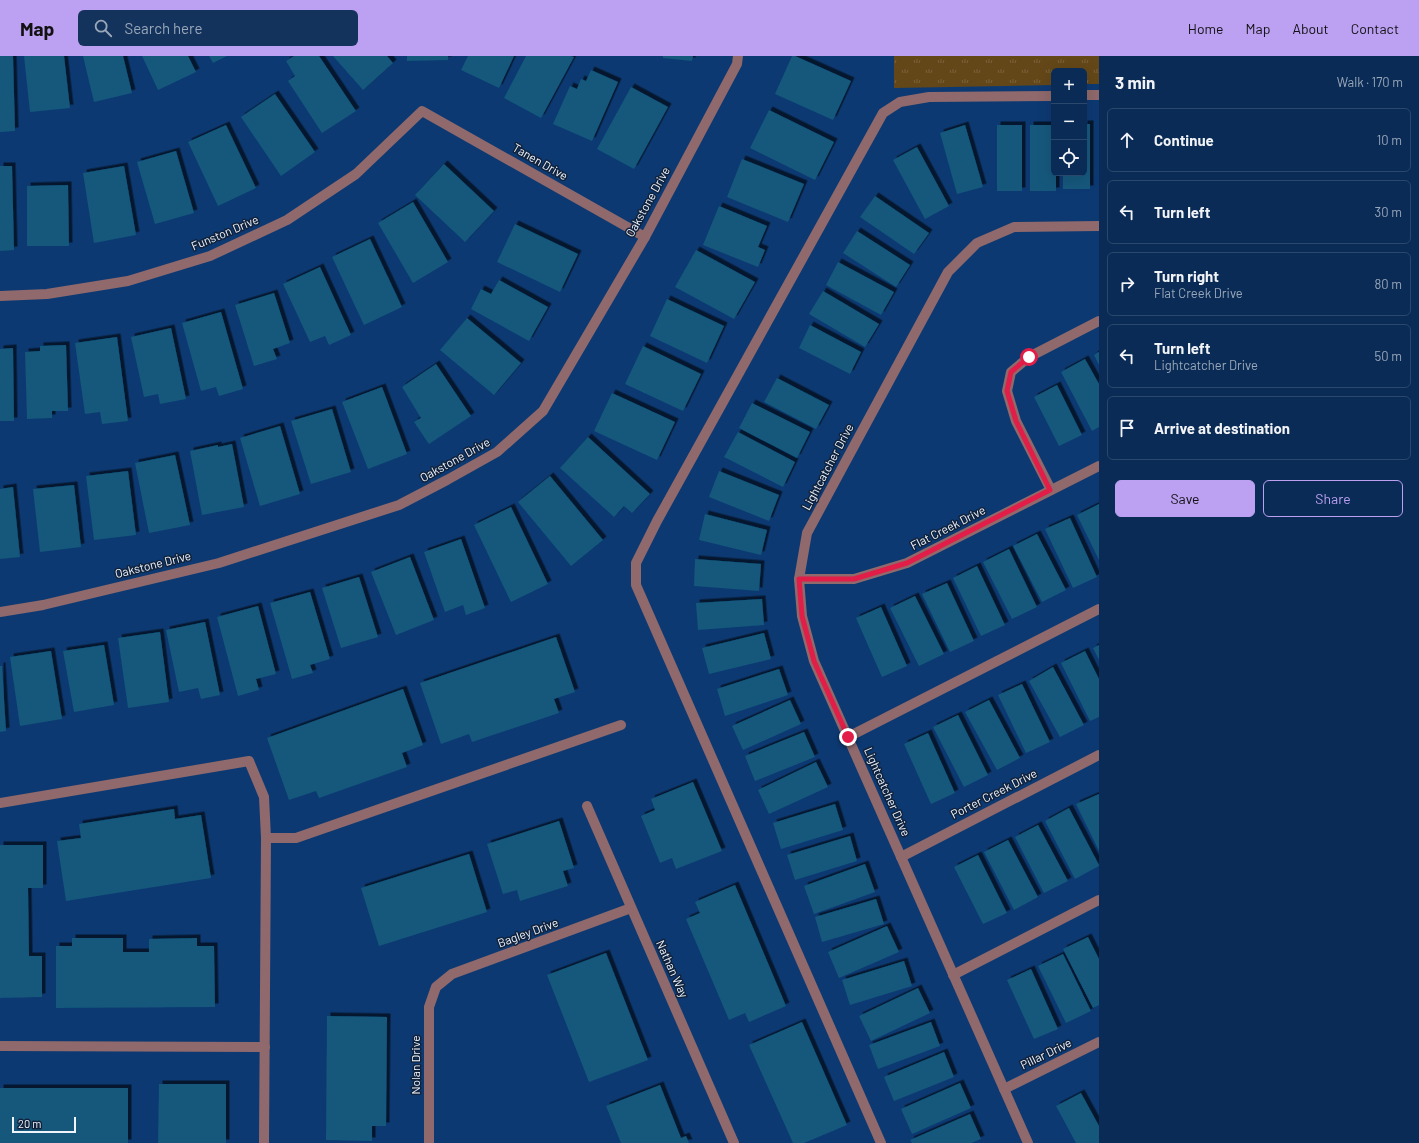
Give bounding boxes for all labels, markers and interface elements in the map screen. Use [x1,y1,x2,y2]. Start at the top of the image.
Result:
search box [78,10,358,46]
text: Map [20,17,54,40]
icon: search [92,17,114,39]
text: Search here [124,19,202,37]
text: Home [1188,20,1224,37]
text: Map [1246,20,1270,37]
text: About [1292,20,1329,37]
text: Contact [1351,20,1399,37]
map controls [1051,68,1087,176]
button: + [1051,68,1087,104]
text: 3 min [1115,72,1155,92]
text: Walk · 170 m [1337,74,1403,90]
button: − [1051,104,1087,140]
icon: ahead [1116,129,1138,151]
text: Continue [1154,131,1214,149]
text: 10 m [1377,132,1402,148]
street label: Tanen Drive [511,140,570,182]
button: locate [1051,140,1087,176]
street label: Oakstone Drive [622,164,672,239]
icon: left [1116,201,1138,223]
text: Turn left [1154,203,1210,221]
text: 30 m [1375,204,1402,220]
street label: Funston Drive [189,212,260,253]
text: Turn right [1154,267,1219,285]
icon: right [1116,273,1138,295]
text: 80 m [1375,276,1402,292]
text: Flat Creek Drive [1154,285,1243,301]
text: Turn left [1154,339,1210,357]
icon: left [1116,345,1138,367]
route start [1020,348,1038,366]
text: 50 m [1375,348,1402,364]
text: Lightcatcher Drive [1154,357,1258,373]
icon: arrive [1116,417,1138,439]
text: Arrive at destination [1154,419,1290,437]
street label: Lightcatcher Drive [798,421,856,512]
street label: Oakstone Drive [417,434,492,484]
button: Save [1115,480,1255,517]
button: Share [1263,480,1403,517]
street label: Flat Creek Drive [908,502,987,552]
street label: Oakstone Drive [113,548,192,580]
route end [839,728,857,746]
street label: Lightcatcher Drive [862,745,914,838]
street label: Porter Creek Drive [948,765,1039,821]
street label: Bagley Drive [495,915,560,950]
street label: Nathan Way [654,938,692,1000]
street label: Nolan Drive [408,1035,422,1095]
street label: Pillar Drive [1018,1035,1073,1072]
scale bar [12,1115,76,1134]
text: 20 m [18,1117,41,1130]

